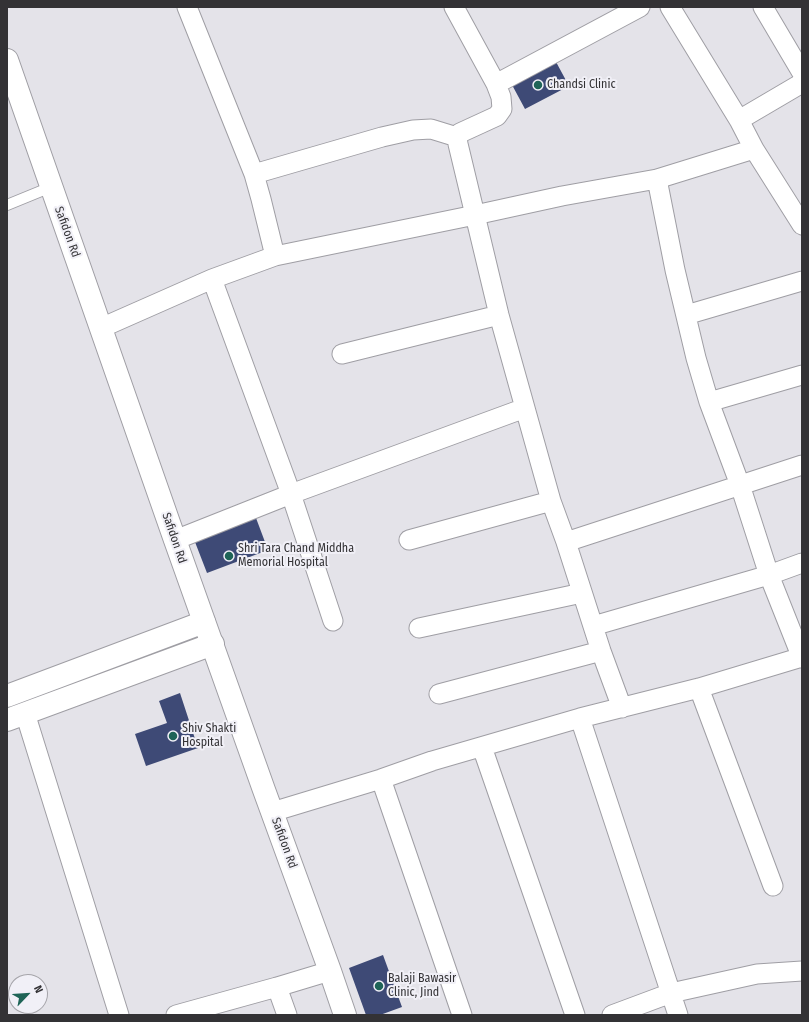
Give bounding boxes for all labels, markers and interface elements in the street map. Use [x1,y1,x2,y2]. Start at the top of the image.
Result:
place label: Chandsi Clinic [547,78,616,92]
marker: Chandsi Clinic [532,79,544,91]
street label: Safidon Rd [51,205,83,259]
street label: Safidon Rd [159,511,189,565]
place label: Shri Tara Chand Middha Memorial Hospital [238,542,354,570]
marker: Shri Tara Chand Middha Memorial Hospital [223,550,235,562]
place label: Shiv Shakti Hospital [182,722,236,750]
marker: Shiv Shakti Hospital [167,730,179,742]
street label: Safidon Rd [268,816,300,870]
place label: Balaji Bawasir Clinic, Jind [388,972,456,1000]
north arrow [8,974,48,1014]
marker: Balaji Bawasir Clinic, Jind [373,980,385,992]
text: N [31,983,46,995]

